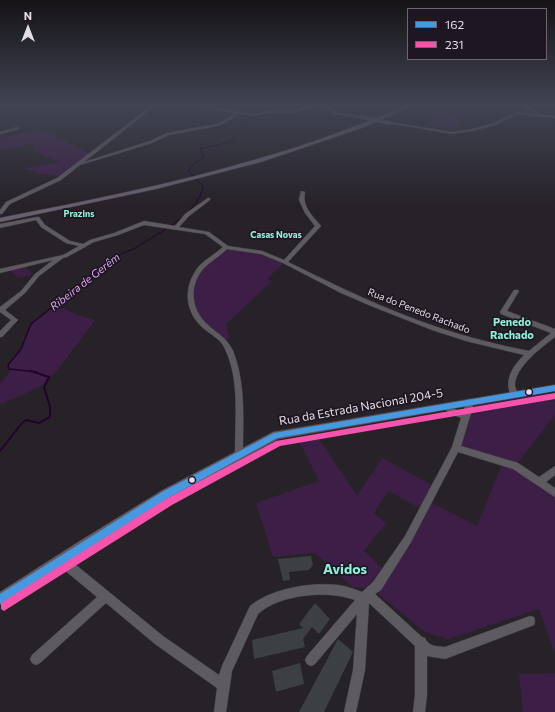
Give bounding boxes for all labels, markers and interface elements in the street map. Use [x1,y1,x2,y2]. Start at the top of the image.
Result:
north arrow [8,8,48,48]
legend [407,8,547,60]
text: N [24,9,32,22]
text: 162 [445,17,464,31]
text: 231 [445,37,464,51]
district label: Prazins [64,209,94,219]
district label: Casas Novas [250,230,302,240]
water label: Ribeira de Gerêm [47,251,123,313]
street label: Rua do Penedo Rachado [366,286,472,336]
district label: Penedo Rachado [490,315,534,341]
street label: Rua da Estrada Nacional 204-5 [278,385,444,429]
unlabelled marker [524,387,534,397]
unlabelled marker [187,475,197,485]
district label: Avidos [323,561,367,577]

